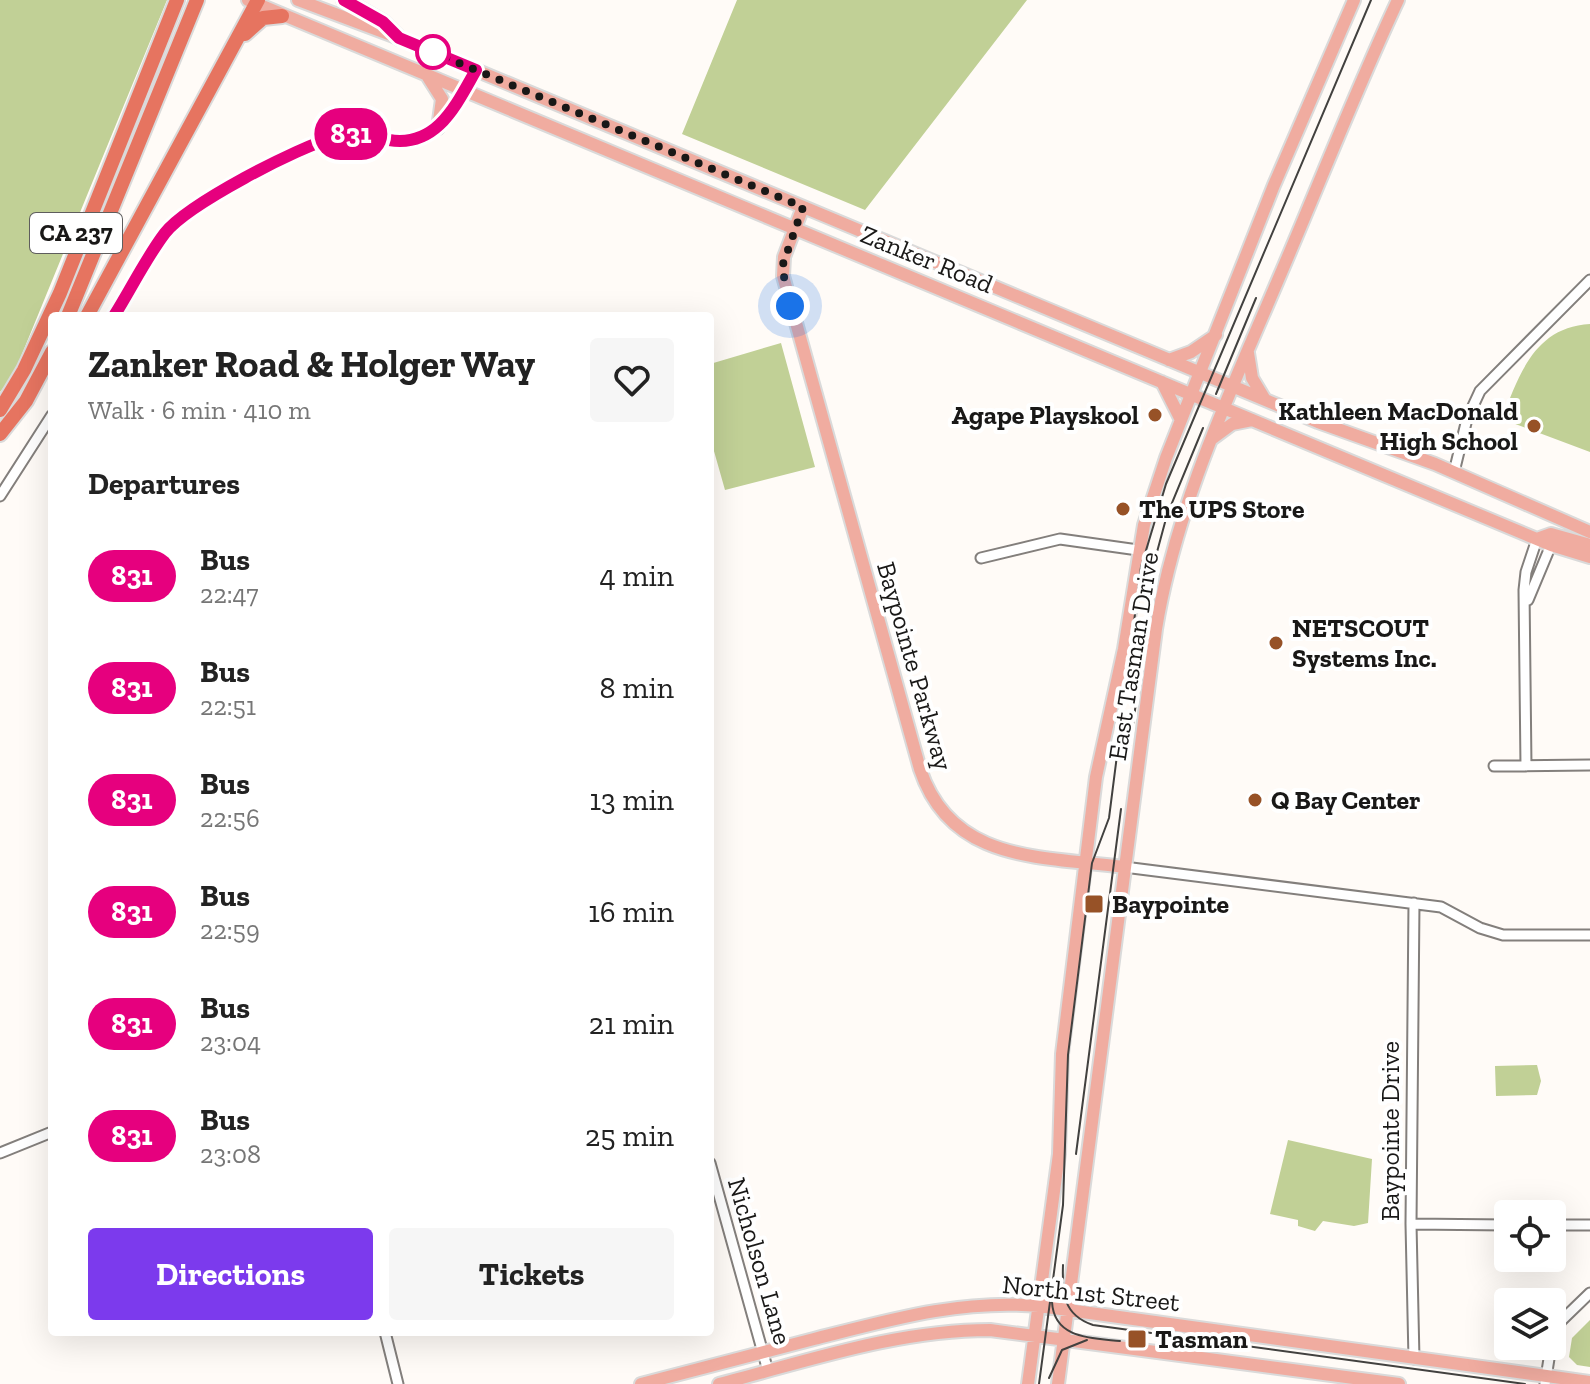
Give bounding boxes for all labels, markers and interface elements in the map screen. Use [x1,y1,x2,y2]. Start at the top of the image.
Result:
unlabelled marker [416,35,450,69]
line badge: 831 [305,108,397,160]
text: 831 [330,117,372,150]
road number: CA 237 [30,213,122,253]
street label: Zanker Road [856,218,998,300]
your location [770,286,810,326]
button: heart [590,338,674,422]
text: Zanker Road & Holger Way [88,341,535,387]
text: Walk · 6 min · 410 m [88,394,311,426]
place label: Kathleen MacDonald High School [1278,395,1518,457]
place label: Agape Playskool [951,399,1139,431]
marker: Agape Playskool [1146,406,1164,424]
marker: Kathleen MacDonald High School [1525,417,1543,435]
text: Departures [88,466,240,502]
place label: The UPS Store [1139,493,1305,525]
marker: The UPS Store [1114,500,1132,518]
text: Bus [200,542,250,578]
street label: East Tasman Drive [1101,549,1165,763]
text: 4 min [600,558,674,594]
street label: Baypointe Parkway [870,558,960,775]
text: 831 [111,559,153,592]
text: 22:47 [200,578,258,610]
place label: NETSCOUT Systems Inc. [1292,612,1437,674]
marker: NETSCOUT Systems Inc. [1267,634,1285,652]
text: Bus [200,654,250,690]
text: 8 min [600,670,674,706]
text: 831 [111,671,153,704]
text: 22:51 [200,690,256,722]
text: Bus [200,766,250,802]
text: 13 min [589,782,674,818]
text: 831 [111,783,153,816]
place label: Q Bay Center [1271,784,1420,816]
marker: Q Bay Center [1246,791,1264,809]
text: 22:56 [200,802,260,834]
text: Bus [200,878,250,914]
place label: Baypointe [1112,888,1230,920]
marker: Baypointe [1083,893,1105,915]
text: 16 min [588,894,674,930]
text: 831 [111,895,153,928]
text: 22:59 [200,914,260,946]
text: Bus [200,990,250,1026]
text: 21 min [589,1006,674,1042]
text: 831 [111,1007,153,1040]
text: 23:04 [200,1026,261,1058]
street label: Baypointe Drive [1374,1041,1406,1221]
text: Bus [200,1102,250,1138]
text: 25 min [585,1118,674,1154]
text: 831 [111,1119,153,1152]
text: 23:08 [200,1138,261,1170]
street label: Nicholson Lane [721,1174,799,1348]
map controls [1494,1200,1566,1360]
button: locate [1494,1200,1566,1272]
button: Directions [88,1228,373,1320]
button: Tickets [389,1228,674,1320]
street label: North 1st Street [1001,1268,1182,1318]
button: layers [1494,1288,1566,1360]
place label: Tasman [1155,1323,1249,1355]
marker: Tasman [1126,1328,1148,1350]

